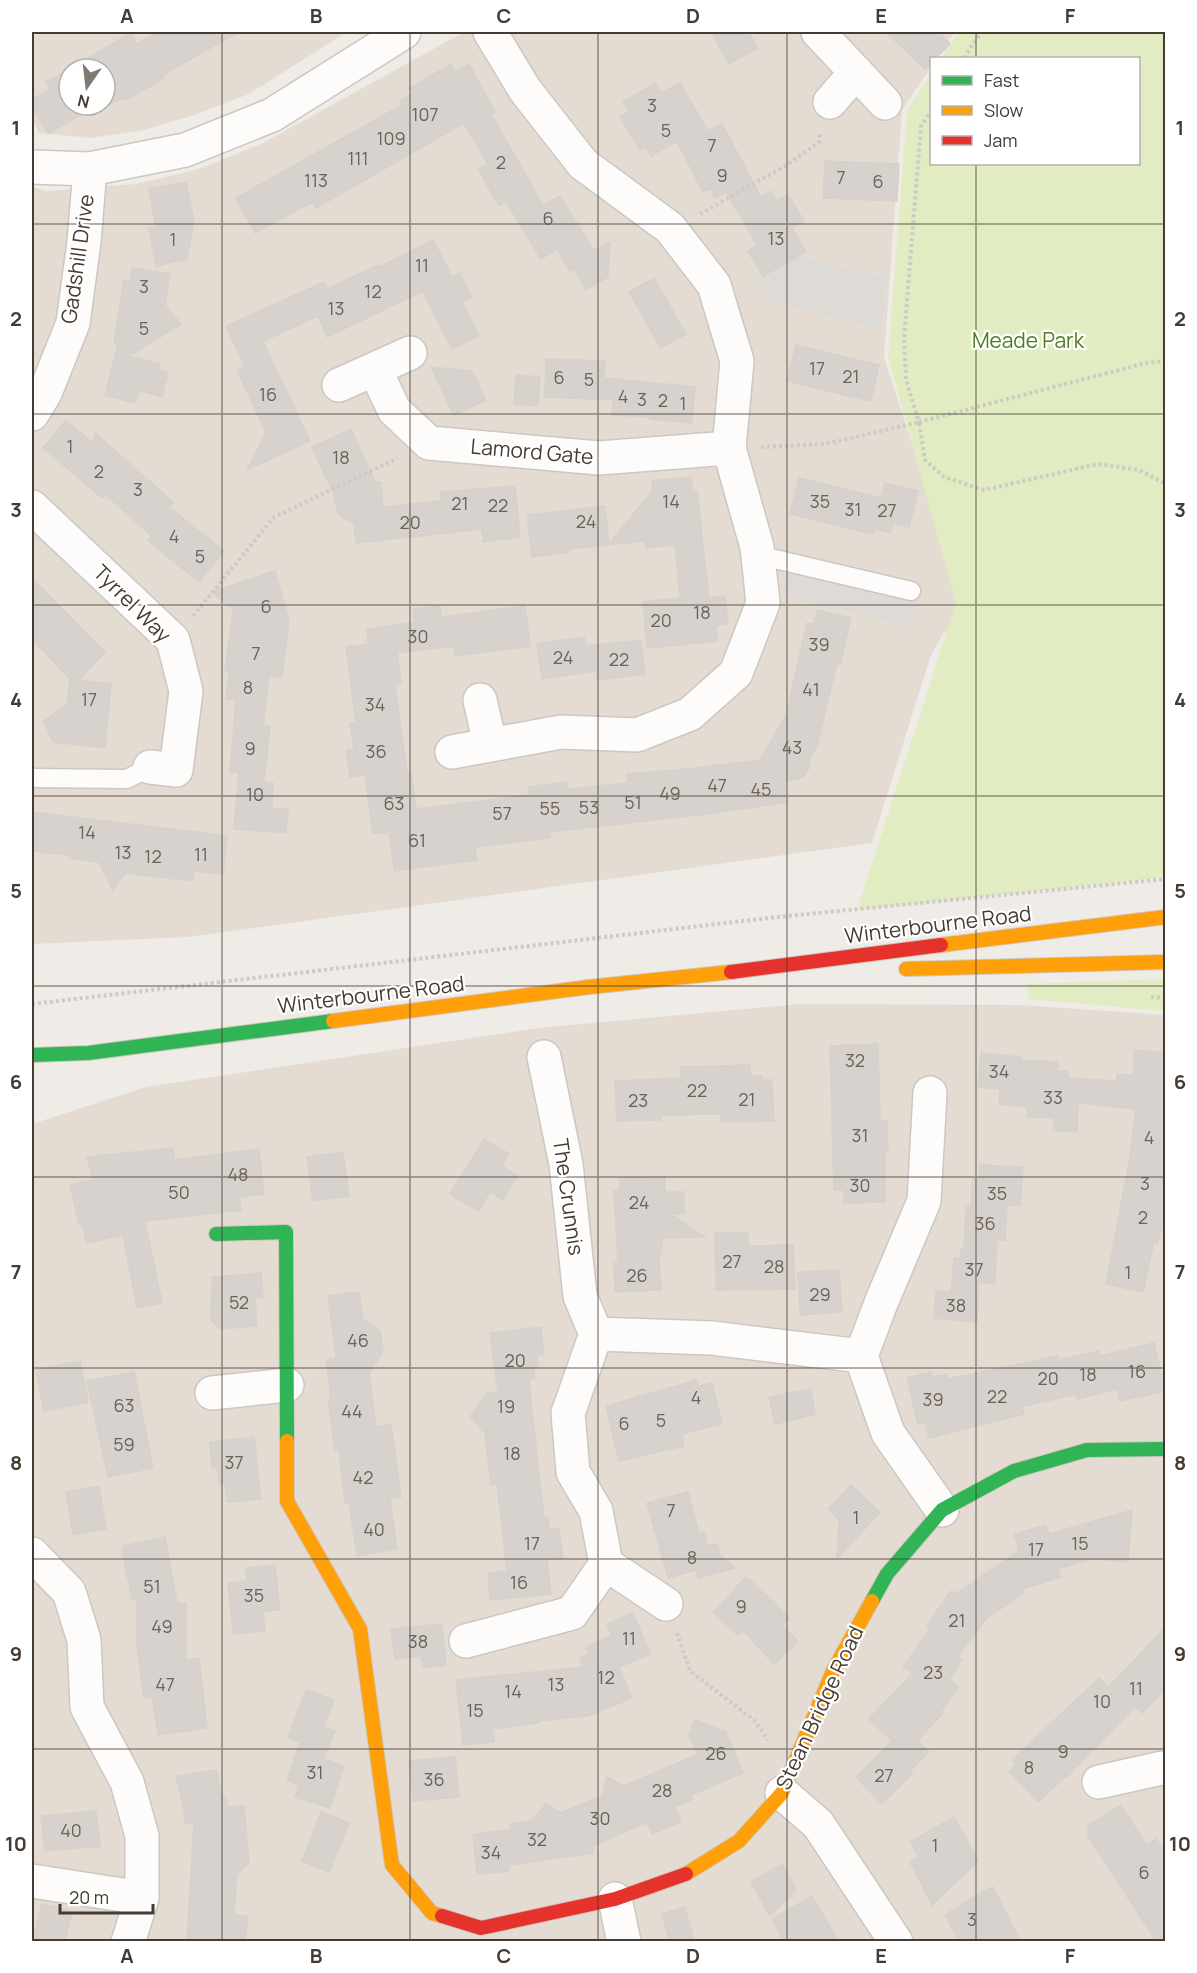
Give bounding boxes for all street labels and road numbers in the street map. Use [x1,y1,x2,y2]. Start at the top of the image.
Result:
street label: Gadshill Drive [54,192,100,325]
street label: Lamord Gate [469,432,595,470]
street label: Tyrrel Way [88,558,178,648]
street label: Winterbourne Road [843,899,1033,949]
street label: Winterbourne Road [276,969,466,1019]
street label: The Crunnis [547,1137,591,1257]
street label: Stean Bridge Road [769,1621,869,1794]

